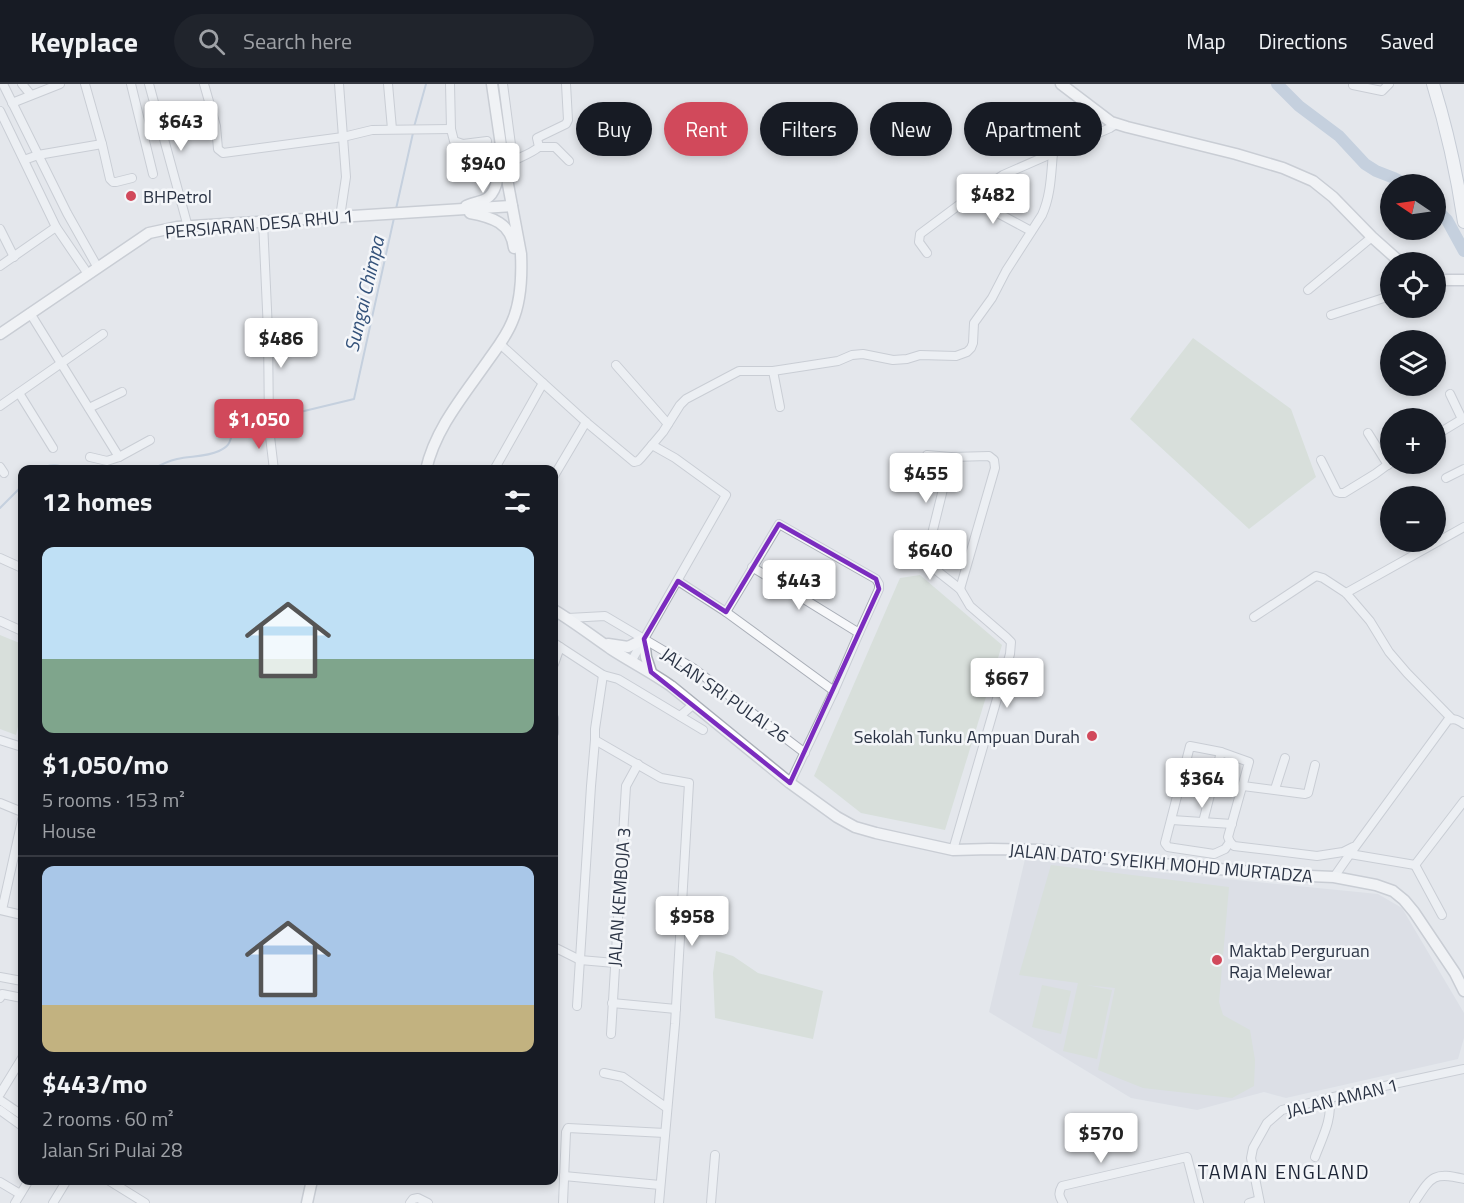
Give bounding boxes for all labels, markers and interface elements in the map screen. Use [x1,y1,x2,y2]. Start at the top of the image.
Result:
search box [174,14,594,68]
text: Keyplace [30,20,138,63]
text: Search here [243,24,352,58]
icon: search [195,25,228,58]
text: Map [1186,25,1226,57]
text: Directions [1259,25,1348,57]
text: Saved [1381,25,1434,57]
pin: $643 [145,101,217,152]
chip: Buy [576,102,652,156]
chip: Rent [664,102,748,156]
chip: Filters [760,102,858,156]
chip: New [870,102,952,156]
chip: Apartment [964,102,1102,156]
text: $643 [159,105,203,136]
pin: $940 [447,143,519,194]
text: $940 [461,147,505,178]
pin: $482 [957,174,1029,225]
north arrow [1380,174,1446,240]
map controls [1380,174,1446,552]
text: $482 [971,178,1015,209]
place label: BHPetrol [143,183,212,210]
marker: BHPetrol [124,189,138,203]
street label: PERSIARAN DESA RHU 1 [164,202,354,246]
water label: Sungai Chimpa [336,232,393,355]
button: locate [1380,252,1446,318]
pin: $486 [245,318,317,369]
text: $486 [259,322,303,353]
button: layers [1380,330,1446,396]
pin: $1,050 [210,399,308,450]
text: $1,050 [228,403,290,434]
button: + [1380,408,1446,474]
pin: $455 [890,453,962,504]
text: $455 [904,457,948,488]
text: 12 homes [42,482,152,521]
icon: filters [501,485,534,518]
button: − [1380,486,1446,552]
pin: $640 [894,530,966,581]
text: $640 [908,534,952,565]
pin: $443 [763,560,835,611]
text: $443 [777,564,821,595]
icon: home [234,586,342,694]
street label: JALAN SRI PULAI 26 [655,641,795,749]
pin: $667 [971,658,1043,709]
text: $667 [985,662,1029,693]
place label: Sekolah Tunku Ampuan Durah [854,723,1080,750]
marker: Sekolah Tunku Ampuan Durah [1085,729,1099,743]
text: $1,050/mo [42,745,169,784]
pin: $364 [1166,758,1238,809]
text: $364 [1180,762,1224,793]
text: 5 rooms · 153 m² [42,784,185,815]
text: House [42,815,96,846]
street label: JALAN KEMBOJA 3 [601,827,637,967]
street label: JALAN DATO' SYEIKH MOHD MURTADZA [1008,836,1314,890]
pin: $958 [656,896,728,947]
text: $958 [670,900,714,931]
icon: home [234,905,342,1013]
place label: Maktab Perguruan Raja Melewar [1229,937,1370,985]
marker: Maktab Perguruan Raja Melewar [1210,953,1224,967]
text: $443/mo [42,1064,147,1103]
street label: JALAN AMAN 1 [1283,1071,1401,1125]
text: 2 rooms · 60 m² [42,1103,174,1134]
pin: $570 [1065,1113,1137,1164]
text: $570 [1079,1117,1123,1148]
text: Jalan Sri Pulai 28 [42,1134,182,1165]
district label: TAMAN ENGLAND [1198,1156,1370,1187]

